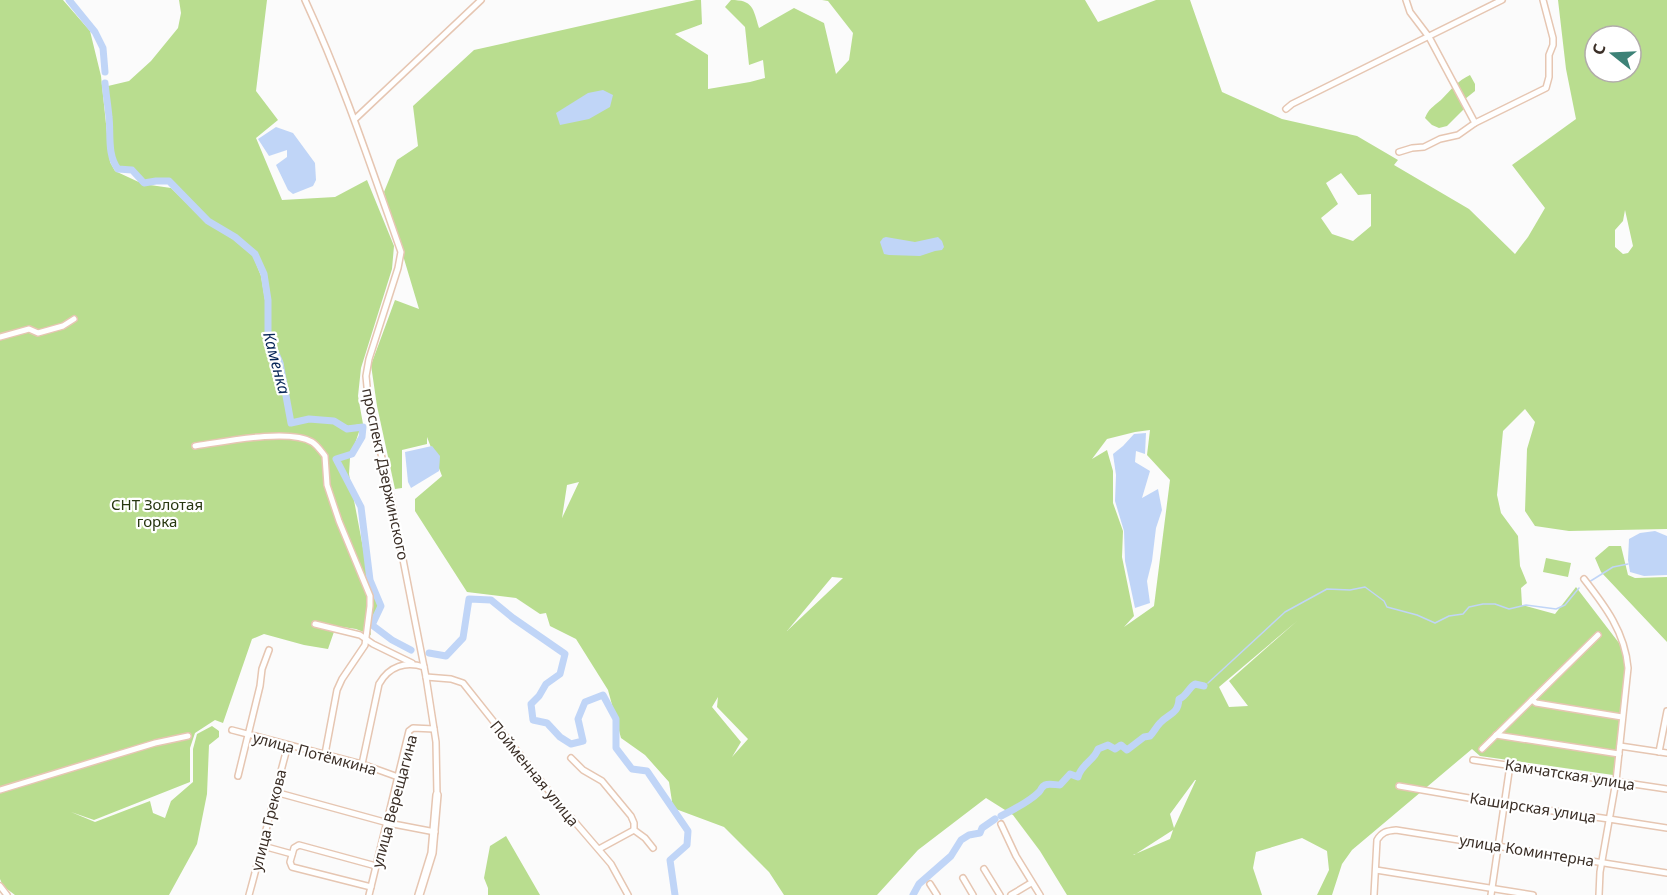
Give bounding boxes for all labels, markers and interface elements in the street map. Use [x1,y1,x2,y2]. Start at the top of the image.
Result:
north arrow [1583,24,1643,84]
text: С [1587,41,1611,58]
water label: Каменка [258,329,296,397]
street label: проспект Дзержинского [358,386,414,562]
park label: СНТ Золотая горка [111,494,203,531]
street label: Пойменная улица [486,716,584,830]
street label: улица Потёмкина [251,727,379,779]
street label: улица Верещагина [367,732,421,870]
street label: Камчатская улица [1504,754,1636,794]
street label: улица Грекова [246,767,290,873]
street label: Каширская улица [1468,787,1598,827]
street label: улица Коминтерна [1458,829,1596,871]

